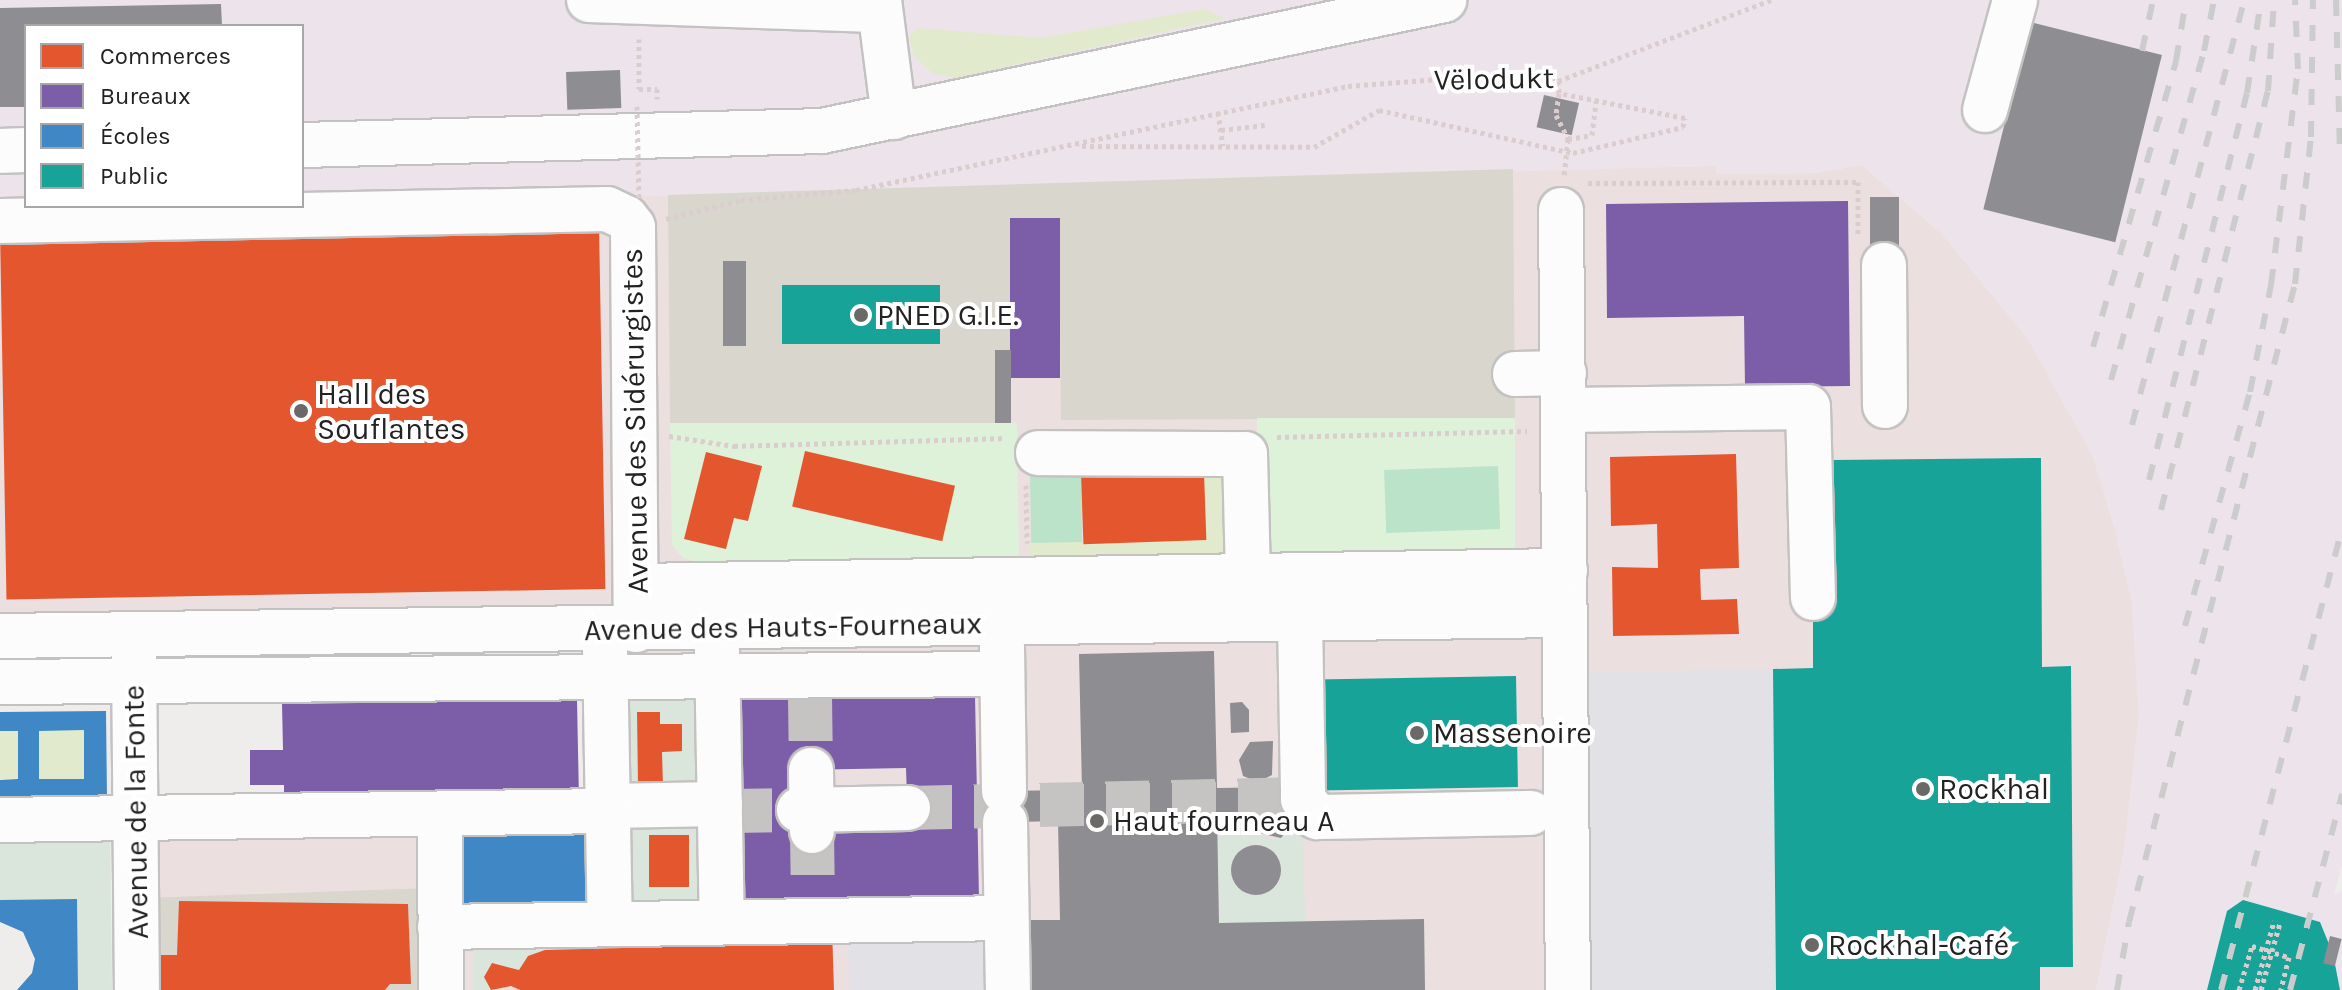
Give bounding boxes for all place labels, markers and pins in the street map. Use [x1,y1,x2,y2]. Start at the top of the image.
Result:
place label: PNED G.I.E. [877,297,1019,333]
marker: PNED G.I.E. [852,306,870,324]
place label: Hall des Souflantes [317,376,465,446]
marker: Hall des Souflantes [292,402,310,420]
place label: Massenoire [1433,715,1592,751]
marker: Massenoire [1408,724,1426,742]
place label: Rockhal [1939,771,2049,807]
marker: Rockhal [1914,780,1932,798]
place label: Haut fourneau A [1113,803,1334,839]
marker: Haut fourneau A [1088,812,1106,830]
place label: Rockhal-Café [1828,927,2009,963]
marker: Rockhal-Café [1803,936,1821,954]

